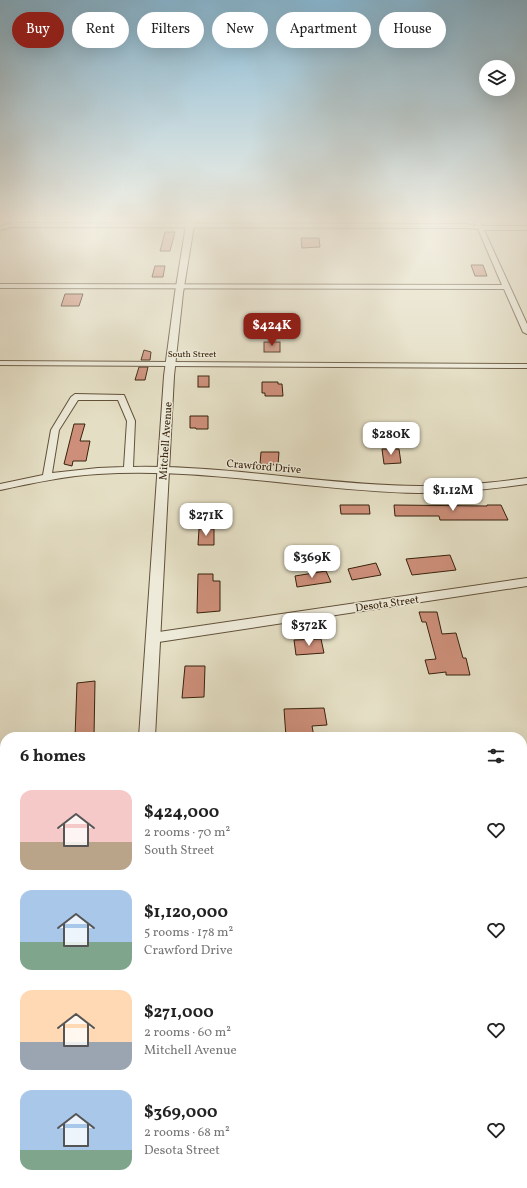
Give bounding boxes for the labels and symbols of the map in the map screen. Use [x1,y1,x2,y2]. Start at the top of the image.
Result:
pin: $424K [244,313,300,347]
street label: South Street [168,348,216,361]
street label: Mitchell Avenue [156,401,177,481]
pin: $280K [363,422,419,456]
street label: Crawford Drive [226,457,302,478]
pin: $1.12M [420,478,486,512]
pin: $271K [178,503,234,537]
pin: $369K [284,545,340,579]
street label: Desota Street [354,593,420,616]
pin: $372K [281,613,337,647]

